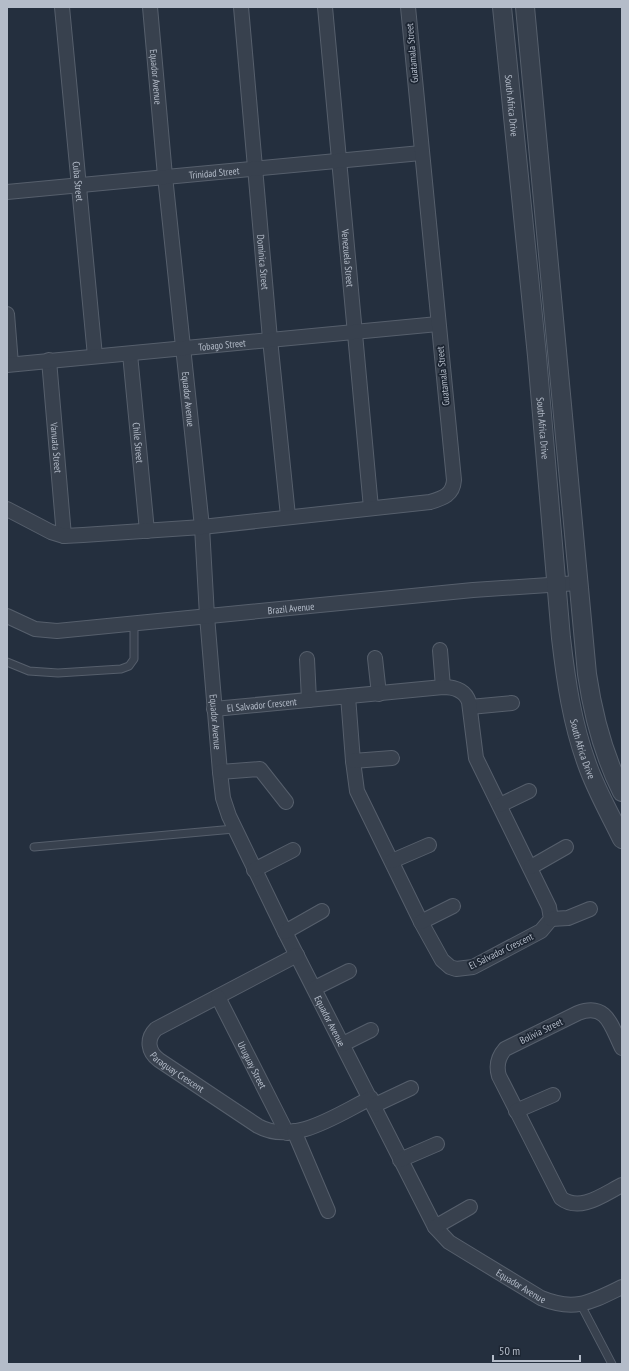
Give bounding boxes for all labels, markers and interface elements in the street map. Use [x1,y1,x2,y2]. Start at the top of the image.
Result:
street label: Guatamala Street [403,22,421,83]
street label: Equador Avenue [147,48,165,105]
street label: South Africa Drive [502,74,521,137]
street label: Cuba Street [70,161,87,202]
street label: Trinidad Street [188,164,240,181]
street label: Venezuela Street [339,227,357,288]
street label: Dominica Street [254,234,272,290]
street label: Tobago Street [198,336,247,353]
street label: Guatamala Street [433,345,453,406]
street label: Equador Avenue [179,371,198,427]
street label: South Africa Drive [534,397,552,459]
street label: Vanuata Street [48,421,65,474]
street label: Chile Street [130,422,147,464]
street label: Brazil Avenue [267,599,315,617]
street label: Equador Avenue [207,694,225,750]
street label: El Salvador Crescent [226,695,298,714]
street label: South Africa Drive [568,718,598,781]
street label: El Salvador Crescent [467,930,536,972]
street label: Equador Avenue [312,993,349,1049]
street label: Bolivia Street [517,1015,565,1047]
street label: Uruguay Street [235,1039,270,1091]
street label: Paraguay Crescent [147,1049,207,1095]
street label: Equador Avenue [494,1266,548,1306]
scale bar [493,1337,580,1363]
text: 50 m [499,1343,520,1358]

